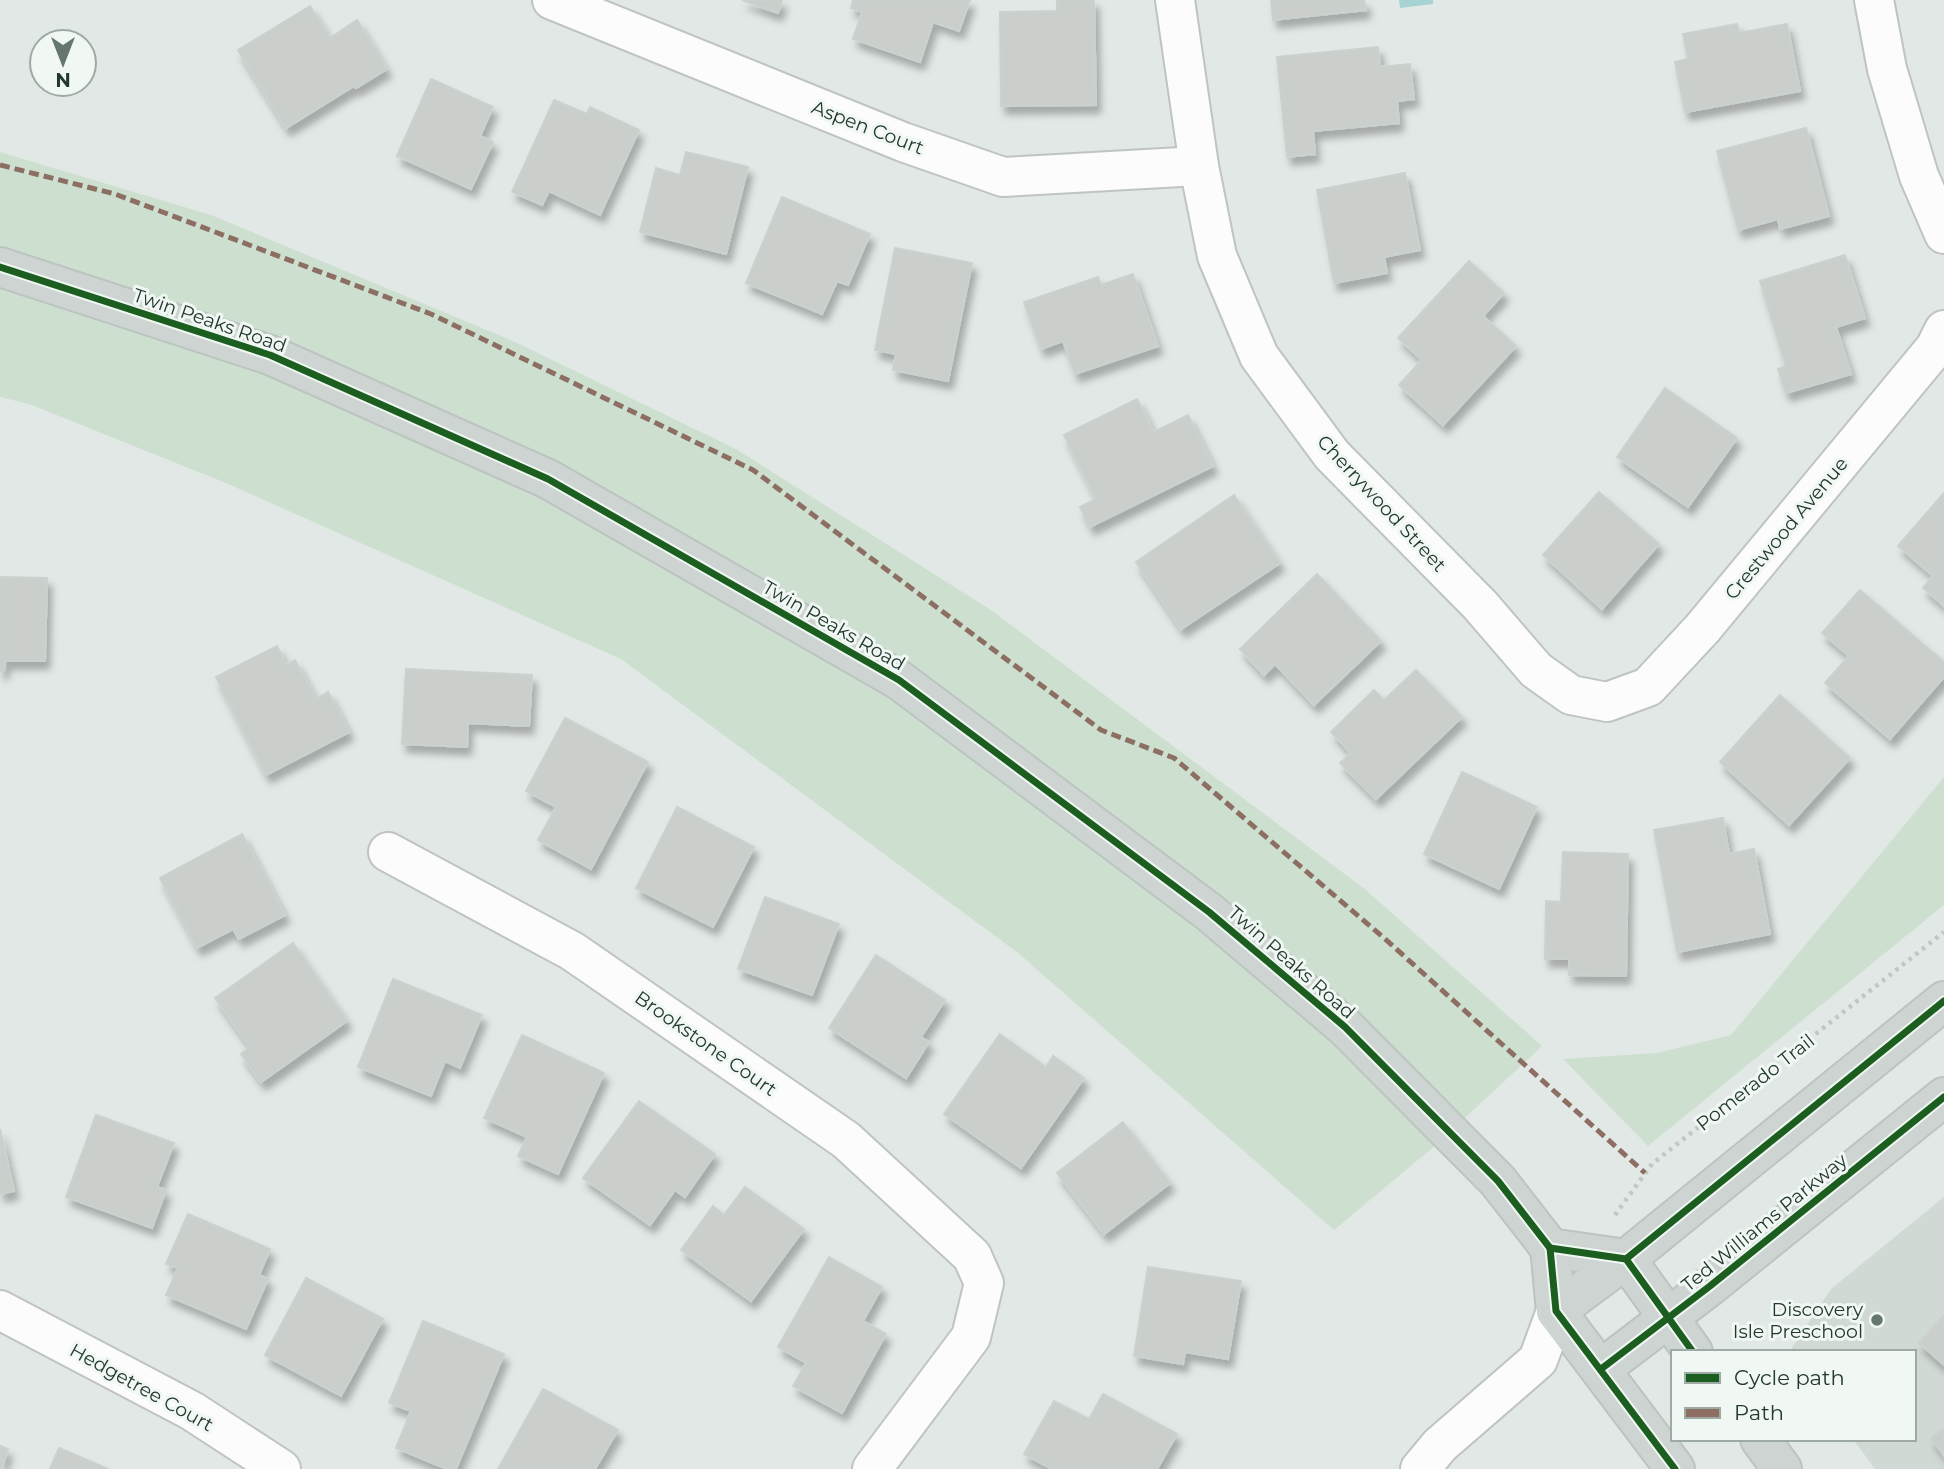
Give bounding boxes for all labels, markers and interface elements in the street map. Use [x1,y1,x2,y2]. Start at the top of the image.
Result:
north arrow [28,28,98,98]
text: N [55,68,71,91]
street label: Aspen Court [808,96,927,160]
street label: Twin Peaks Road [130,283,290,358]
street label: Cherrywood Street [1312,430,1451,577]
street label: Crestwood Avenue [1720,452,1853,604]
street label: Twin Peaks Road [758,575,909,676]
street label: Twin Peaks Road [1223,901,1360,1024]
street label: Brookstone Court [630,986,781,1101]
street label: Pomerado Trail [1692,1029,1819,1136]
street label: Ted Williams Parkway [1677,1148,1852,1296]
place label: Discovery Isle Preschool [1733,1298,1864,1343]
marker: Discovery Isle Preschool [1869,1312,1885,1328]
street label: Hedgetree Court [66,1338,218,1437]
legend [1671,1350,1916,1441]
text: Cycle path [1734,1365,1845,1390]
text: Path [1734,1400,1784,1425]

